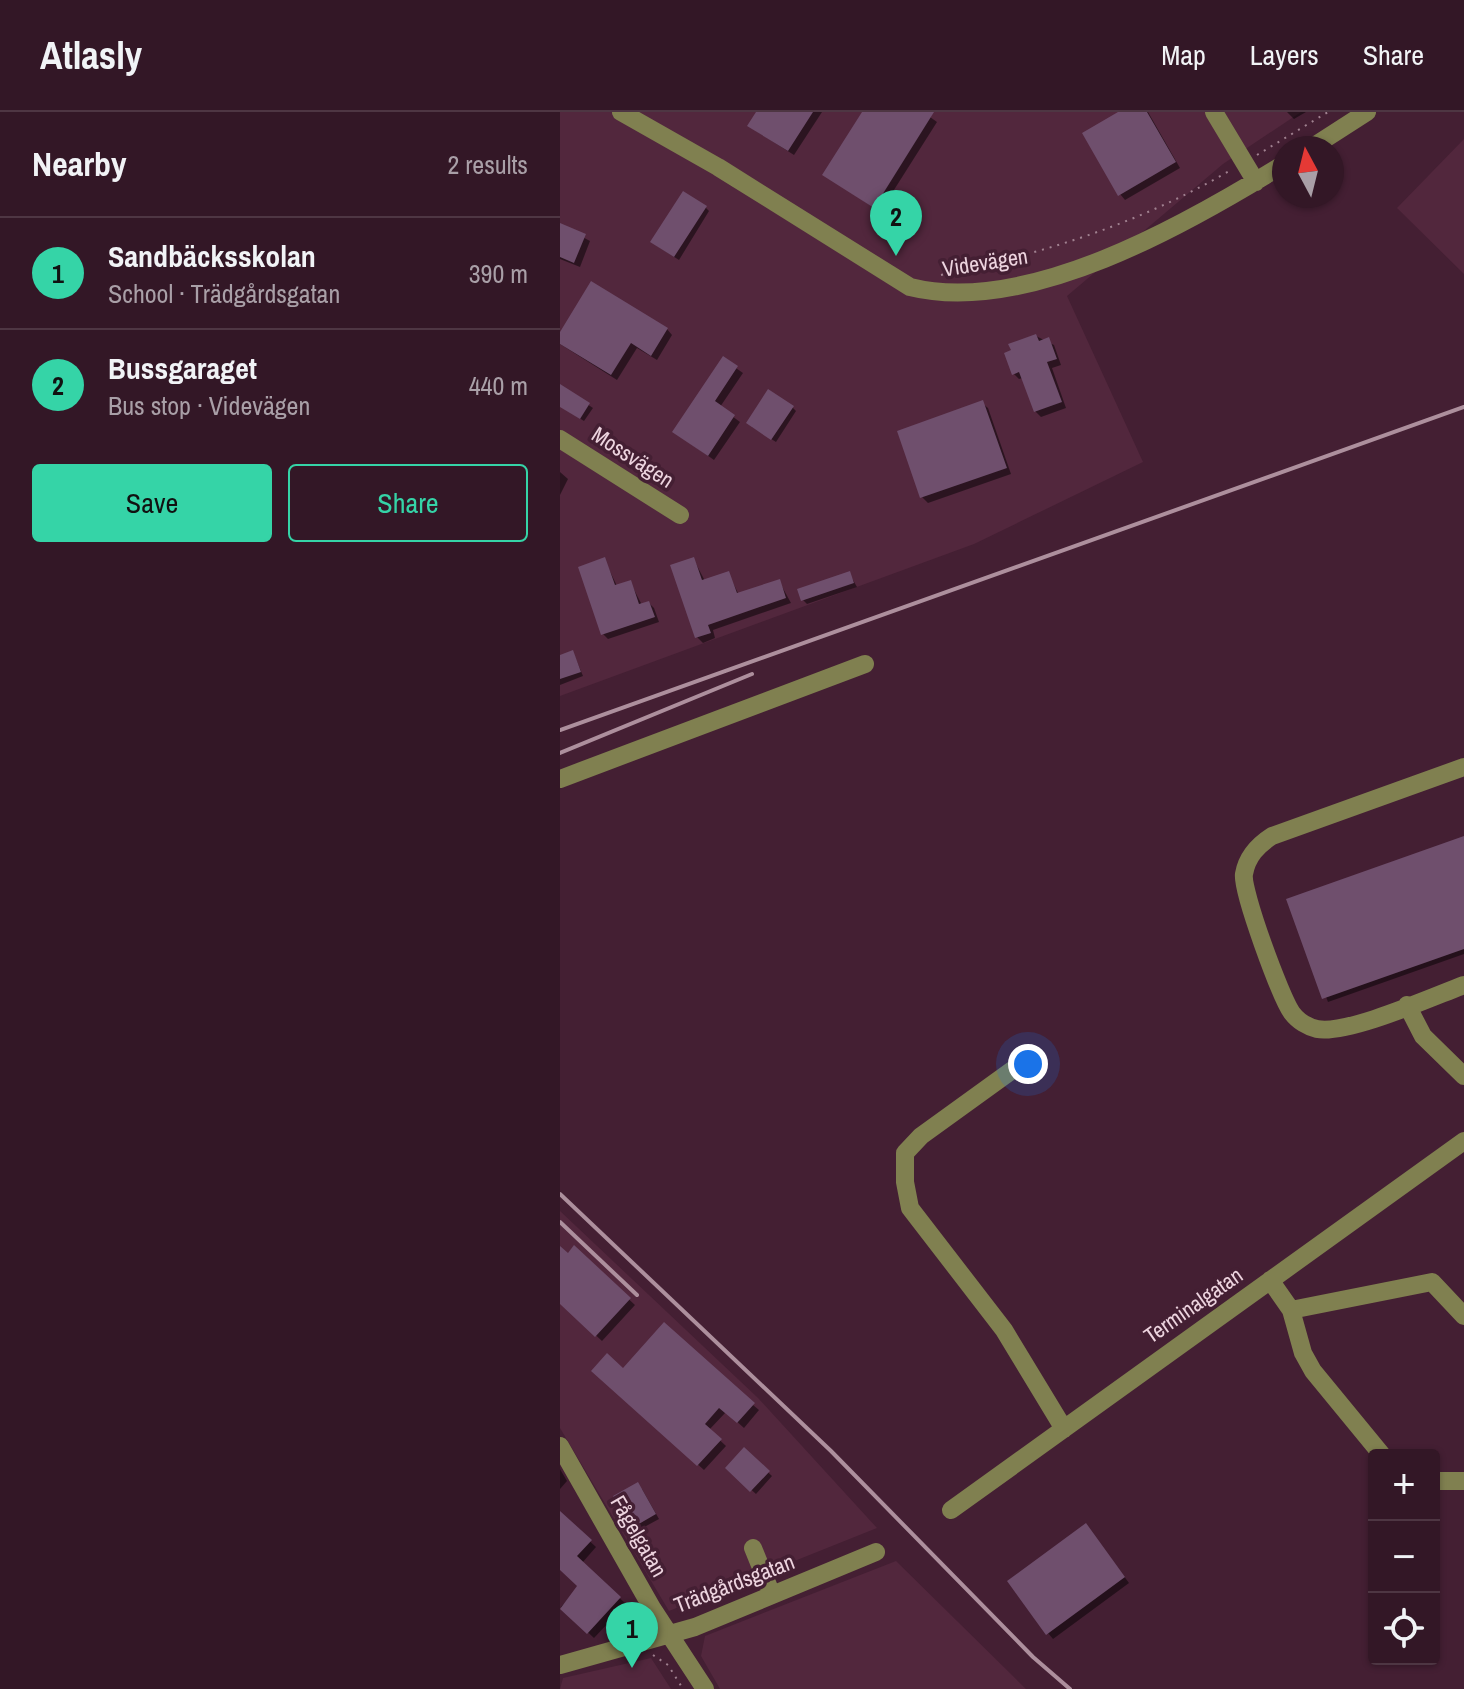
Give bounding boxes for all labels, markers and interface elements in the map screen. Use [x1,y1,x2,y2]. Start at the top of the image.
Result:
text: Atlasly [40,30,142,81]
text: Map [1161,36,1206,74]
text: Layers [1250,36,1319,74]
text: Share [1363,36,1424,74]
north arrow [1272,136,1344,208]
text: Nearby [32,141,127,187]
text: 2 results [447,147,528,182]
pin: 2 [870,190,922,256]
text: Sandbäcksskolan [108,236,316,276]
street label: Videvägen [940,240,1030,284]
text: 1 [52,256,64,291]
text: 390 m [469,256,528,291]
text: School · Trädgårdsgatan [108,276,340,311]
text: Bussgaraget [108,348,257,388]
text: 2 [52,368,64,403]
text: 440 m [469,368,528,403]
text: Bus stop · Videvägen [108,388,310,423]
street label: Mossvägen [586,419,680,495]
button: Save [32,464,272,542]
button: Share [288,464,528,542]
your location [1008,1044,1048,1084]
street label: Terminalgatan [1138,1260,1248,1350]
map controls [1368,1449,1440,1665]
button: + [1368,1449,1440,1521]
street label: Fågelgatan [604,1490,674,1582]
button: − [1368,1521,1440,1593]
street label: Trädgårdsgatan [669,1546,799,1620]
button: locate [1368,1593,1440,1665]
pin: 1 [606,1602,658,1668]

